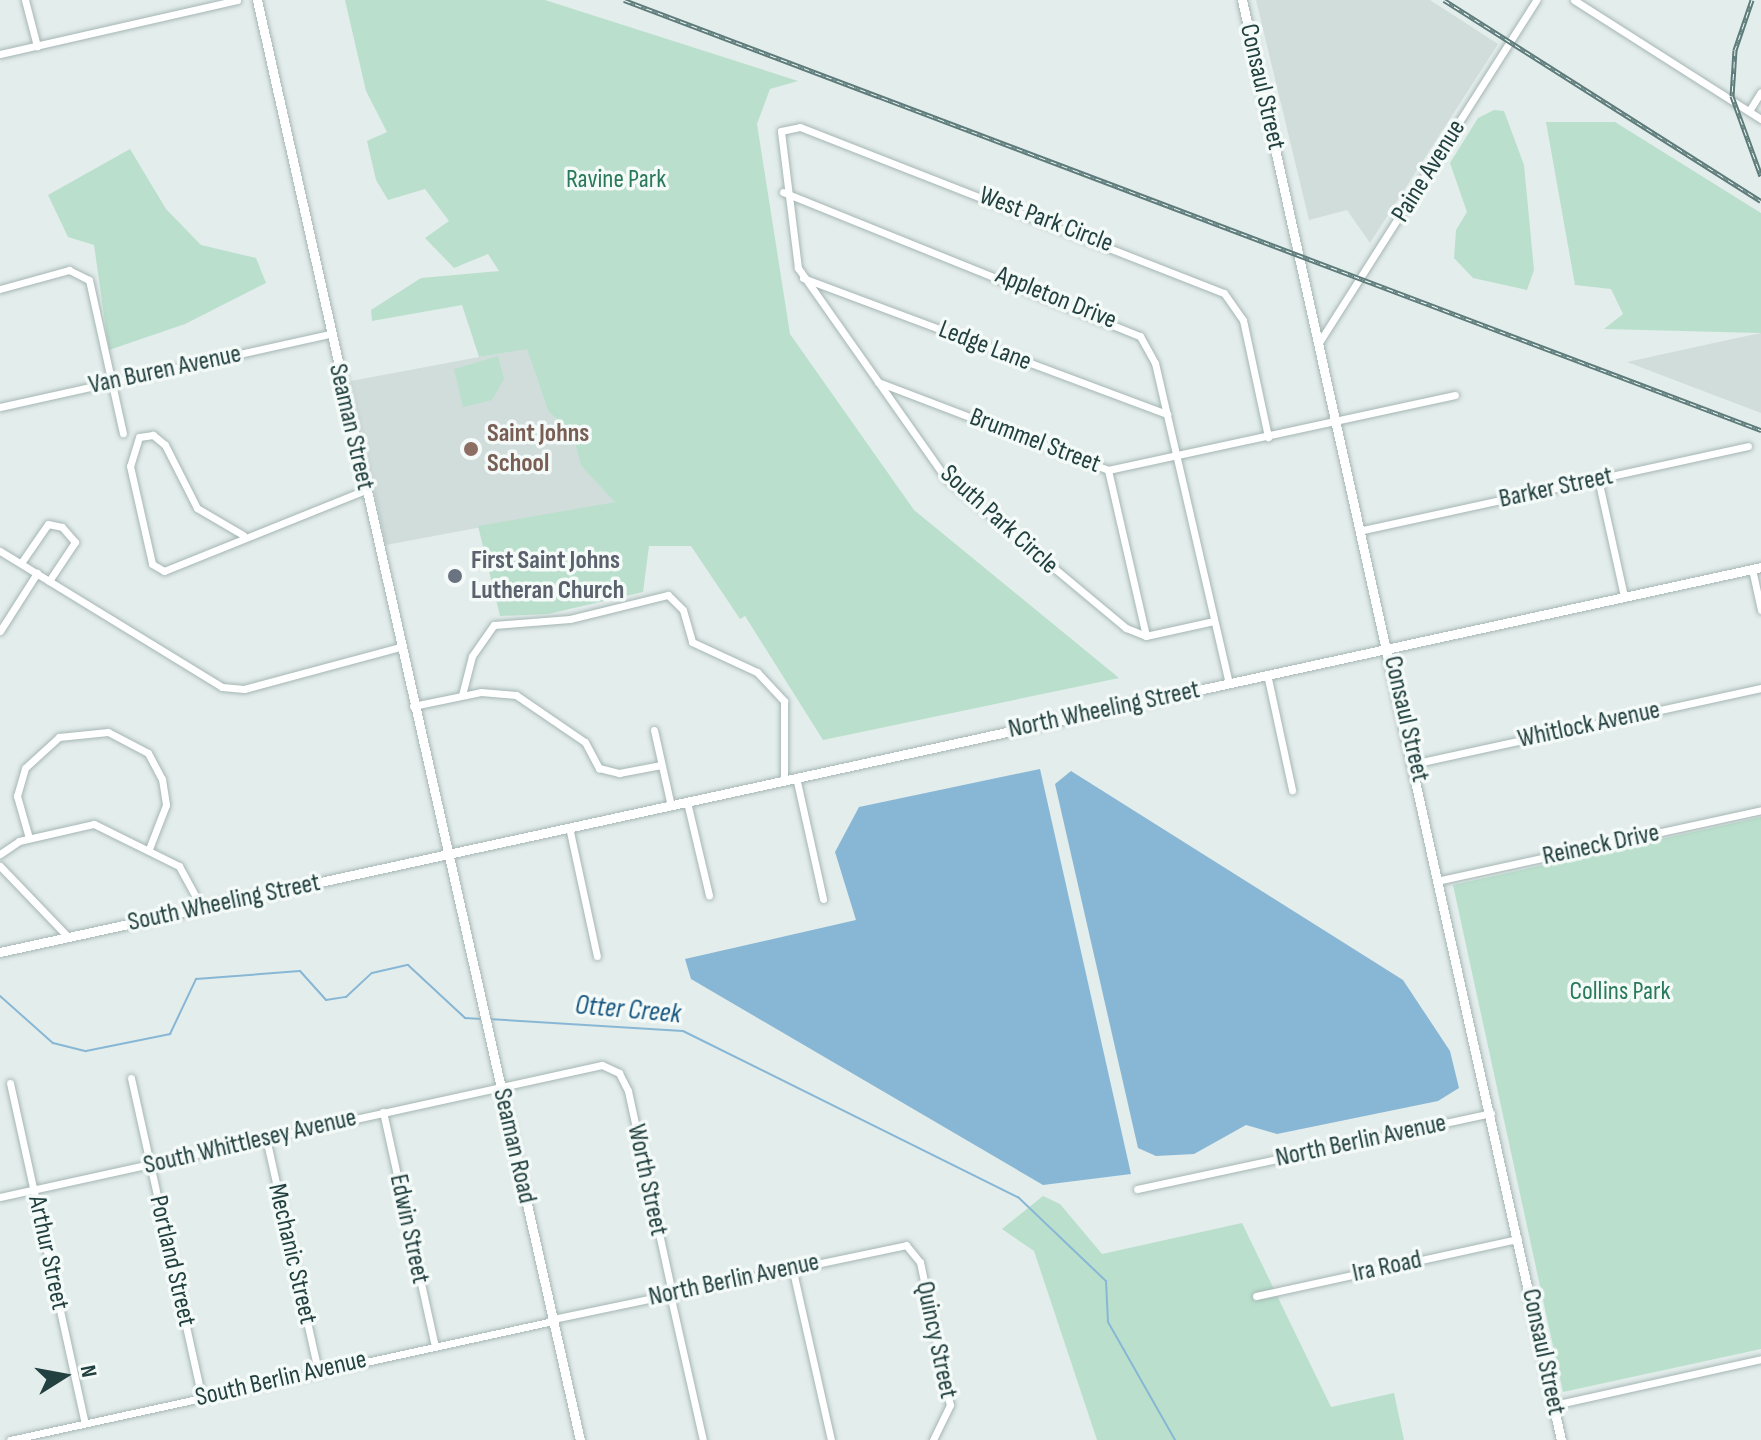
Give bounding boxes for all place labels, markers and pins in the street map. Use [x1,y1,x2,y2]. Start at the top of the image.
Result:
place label: Saint Johns School [487,418,589,480]
marker: Saint Johns School [462,440,480,458]
place label: First Saint Johns Lutheran Church [471,545,624,606]
marker: First Saint Johns Lutheran Church [446,567,464,585]

